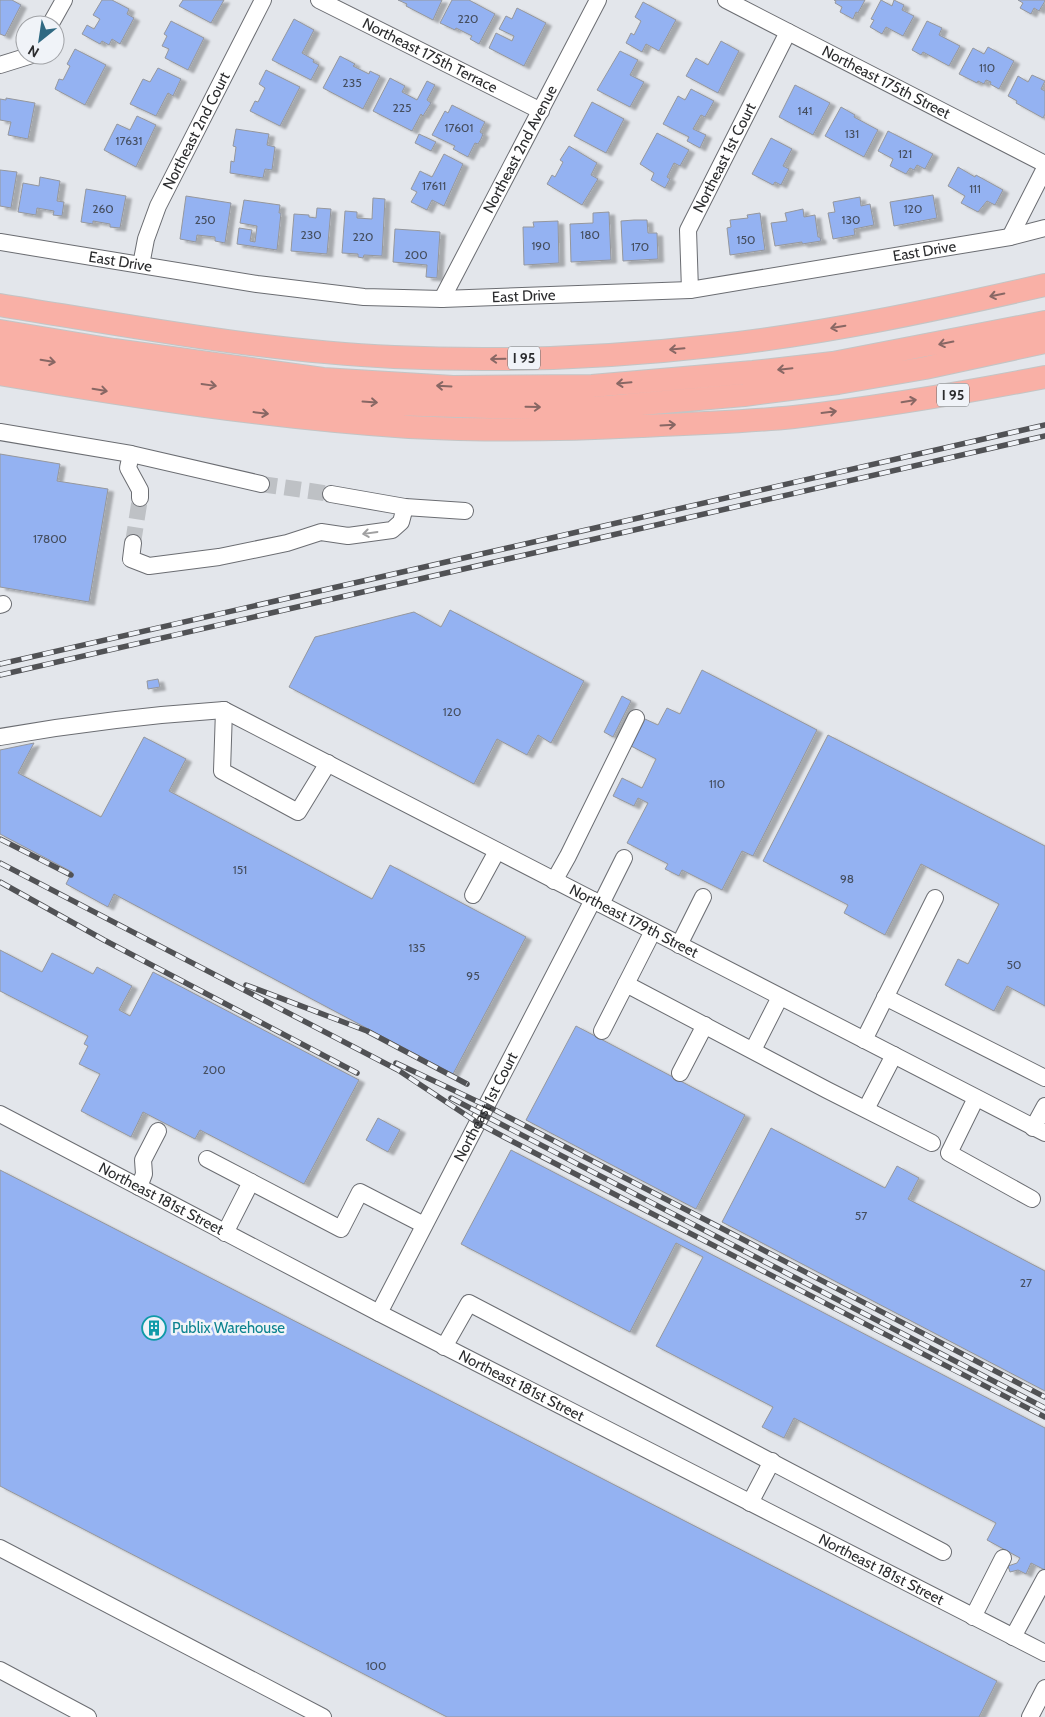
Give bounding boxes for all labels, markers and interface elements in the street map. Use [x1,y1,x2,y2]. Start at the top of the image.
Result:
house number: 220 [458,11,478,26]
street label: Northeast 175th Terrace [359,14,501,97]
north arrow [15,15,65,65]
text: N [25,41,42,62]
street label: Northeast 175th Street [819,42,953,123]
house number: 110 [979,60,995,75]
street label: Northeast 2nd Court [159,69,234,192]
house number: 235 [342,75,362,90]
street label: Northeast 2nd Avenue [479,82,561,216]
house number: 225 [392,100,412,115]
street label: Northeast 1st Court [689,100,760,216]
house number: 141 [798,103,812,118]
house number: 17601 [445,120,473,135]
house number: 131 [845,126,859,141]
house number: 17631 [116,133,142,148]
house number: 121 [898,146,912,161]
house number: 17611 [422,178,446,193]
house number: 111 [969,181,981,196]
house number: 260 [92,201,114,216]
house number: 120 [904,201,922,216]
house number: 250 [194,212,216,227]
house number: 130 [842,212,860,227]
house number: 230 [300,227,322,242]
house number: 180 [580,227,600,242]
house number: 220 [353,229,373,244]
house number: 150 [737,232,755,247]
street label: East Drive [891,237,958,265]
house number: 190 [531,238,551,253]
house number: 170 [631,239,649,254]
house number: 200 [404,247,428,262]
street label: East Drive [87,248,154,276]
street label: East Drive [491,286,556,306]
one-way arrow [990,291,1006,300]
one-way arrow [831,323,847,333]
one-way arrow [938,338,954,348]
one-way arrow [669,345,685,354]
road number: I 95 [508,346,540,369]
one-way arrow [490,354,506,364]
one-way arrow [40,356,56,366]
one-way arrow [778,364,794,374]
one-way arrow [616,378,632,388]
one-way arrow [200,381,216,391]
one-way arrow [436,382,452,391]
road number: I 95 [937,384,969,406]
one-way arrow [92,385,108,395]
one-way arrow [900,396,916,406]
one-way arrow [362,397,378,407]
one-way arrow [524,403,540,412]
one-way arrow [821,407,837,417]
one-way arrow [252,408,268,418]
one-way arrow [659,421,675,430]
one-way arrow [363,528,379,538]
house number: 17800 [33,531,67,546]
house number: 120 [443,704,461,719]
house number: 110 [709,776,725,791]
house number: 151 [233,862,247,877]
house number: 98 [840,871,854,886]
street label: Northeast 179th Street [566,881,701,962]
house number: 135 [409,940,425,955]
house number: 50 [1007,957,1021,972]
house number: 95 [466,968,480,983]
street label: Northeast 1st Court [450,1049,521,1165]
house number: 200 [202,1062,226,1077]
street label: Northeast 181st Street [96,1159,227,1239]
house number: 57 [855,1208,867,1223]
house number: 27 [1020,1275,1032,1290]
building icon: Publix Warehouse [141,1315,167,1341]
place label: Publix Warehouse [172,1319,285,1337]
street label: Northeast 181st Street [456,1346,587,1425]
street label: Northeast 181st Street [816,1530,947,1609]
house number: 100 [366,1658,386,1673]

